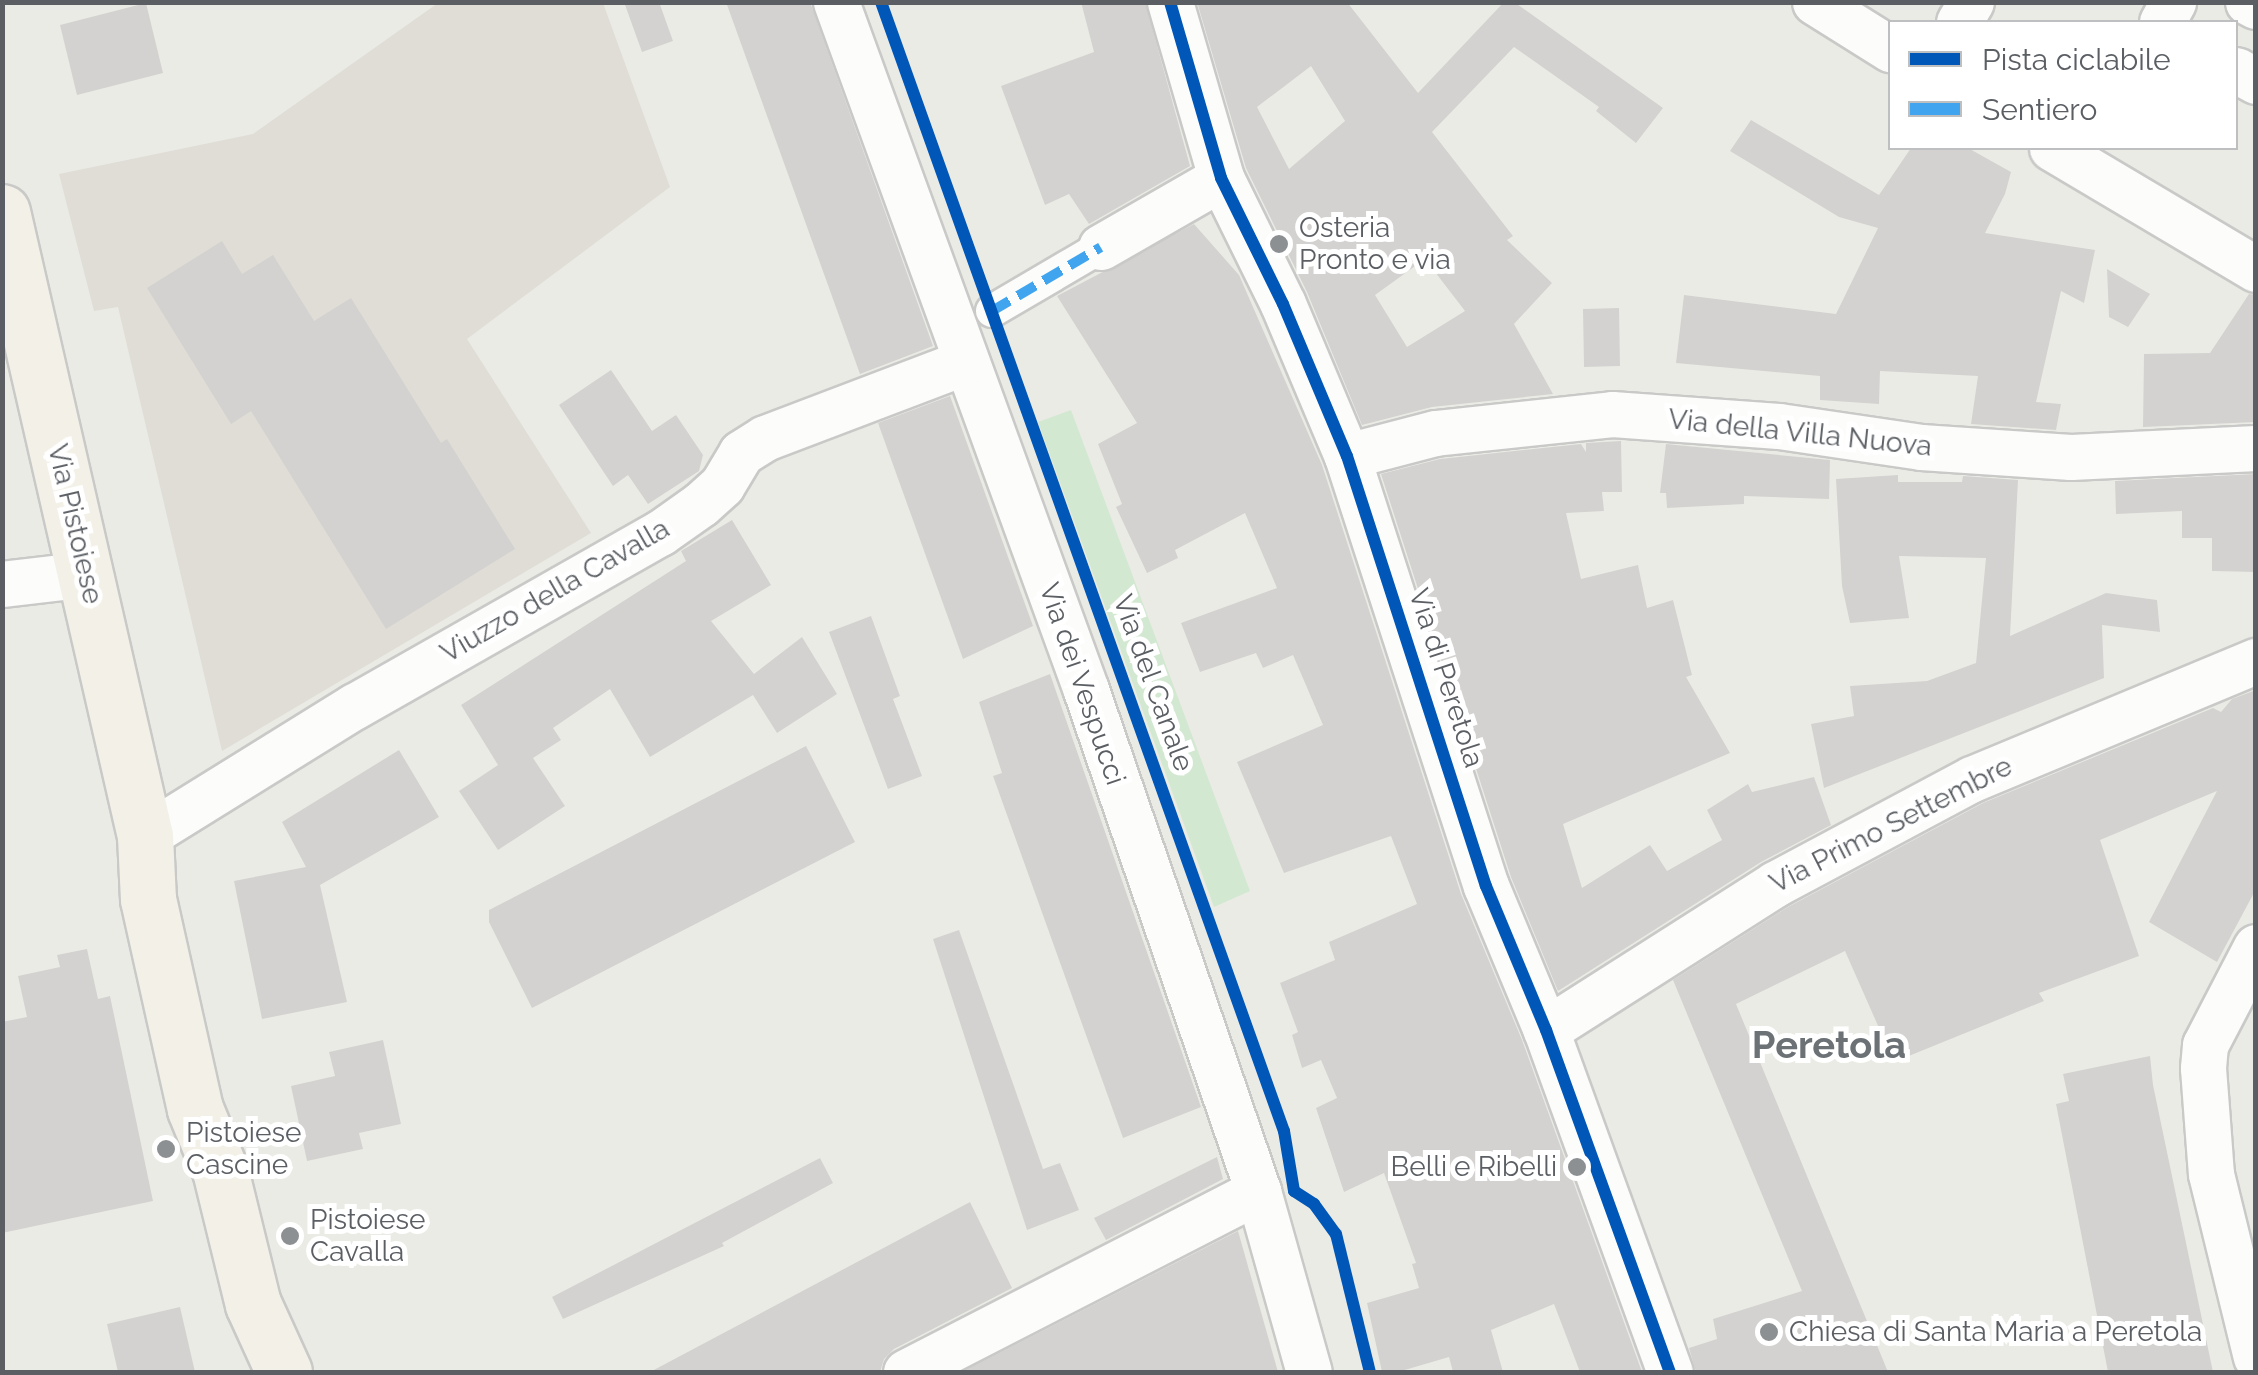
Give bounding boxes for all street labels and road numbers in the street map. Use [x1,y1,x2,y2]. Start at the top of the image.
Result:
street label: Via della Villa Nuova [1666,402,1934,464]
street label: Via Pistoiese [40,441,110,607]
street label: Viuzzo della Cavalla [435,512,675,670]
street label: Via dei Vespucci [1032,578,1132,790]
street label: Via di Peretola [1401,584,1491,772]
street label: Via del Canale [1105,590,1201,776]
street label: Via Primo Settembre [1764,749,2018,901]

